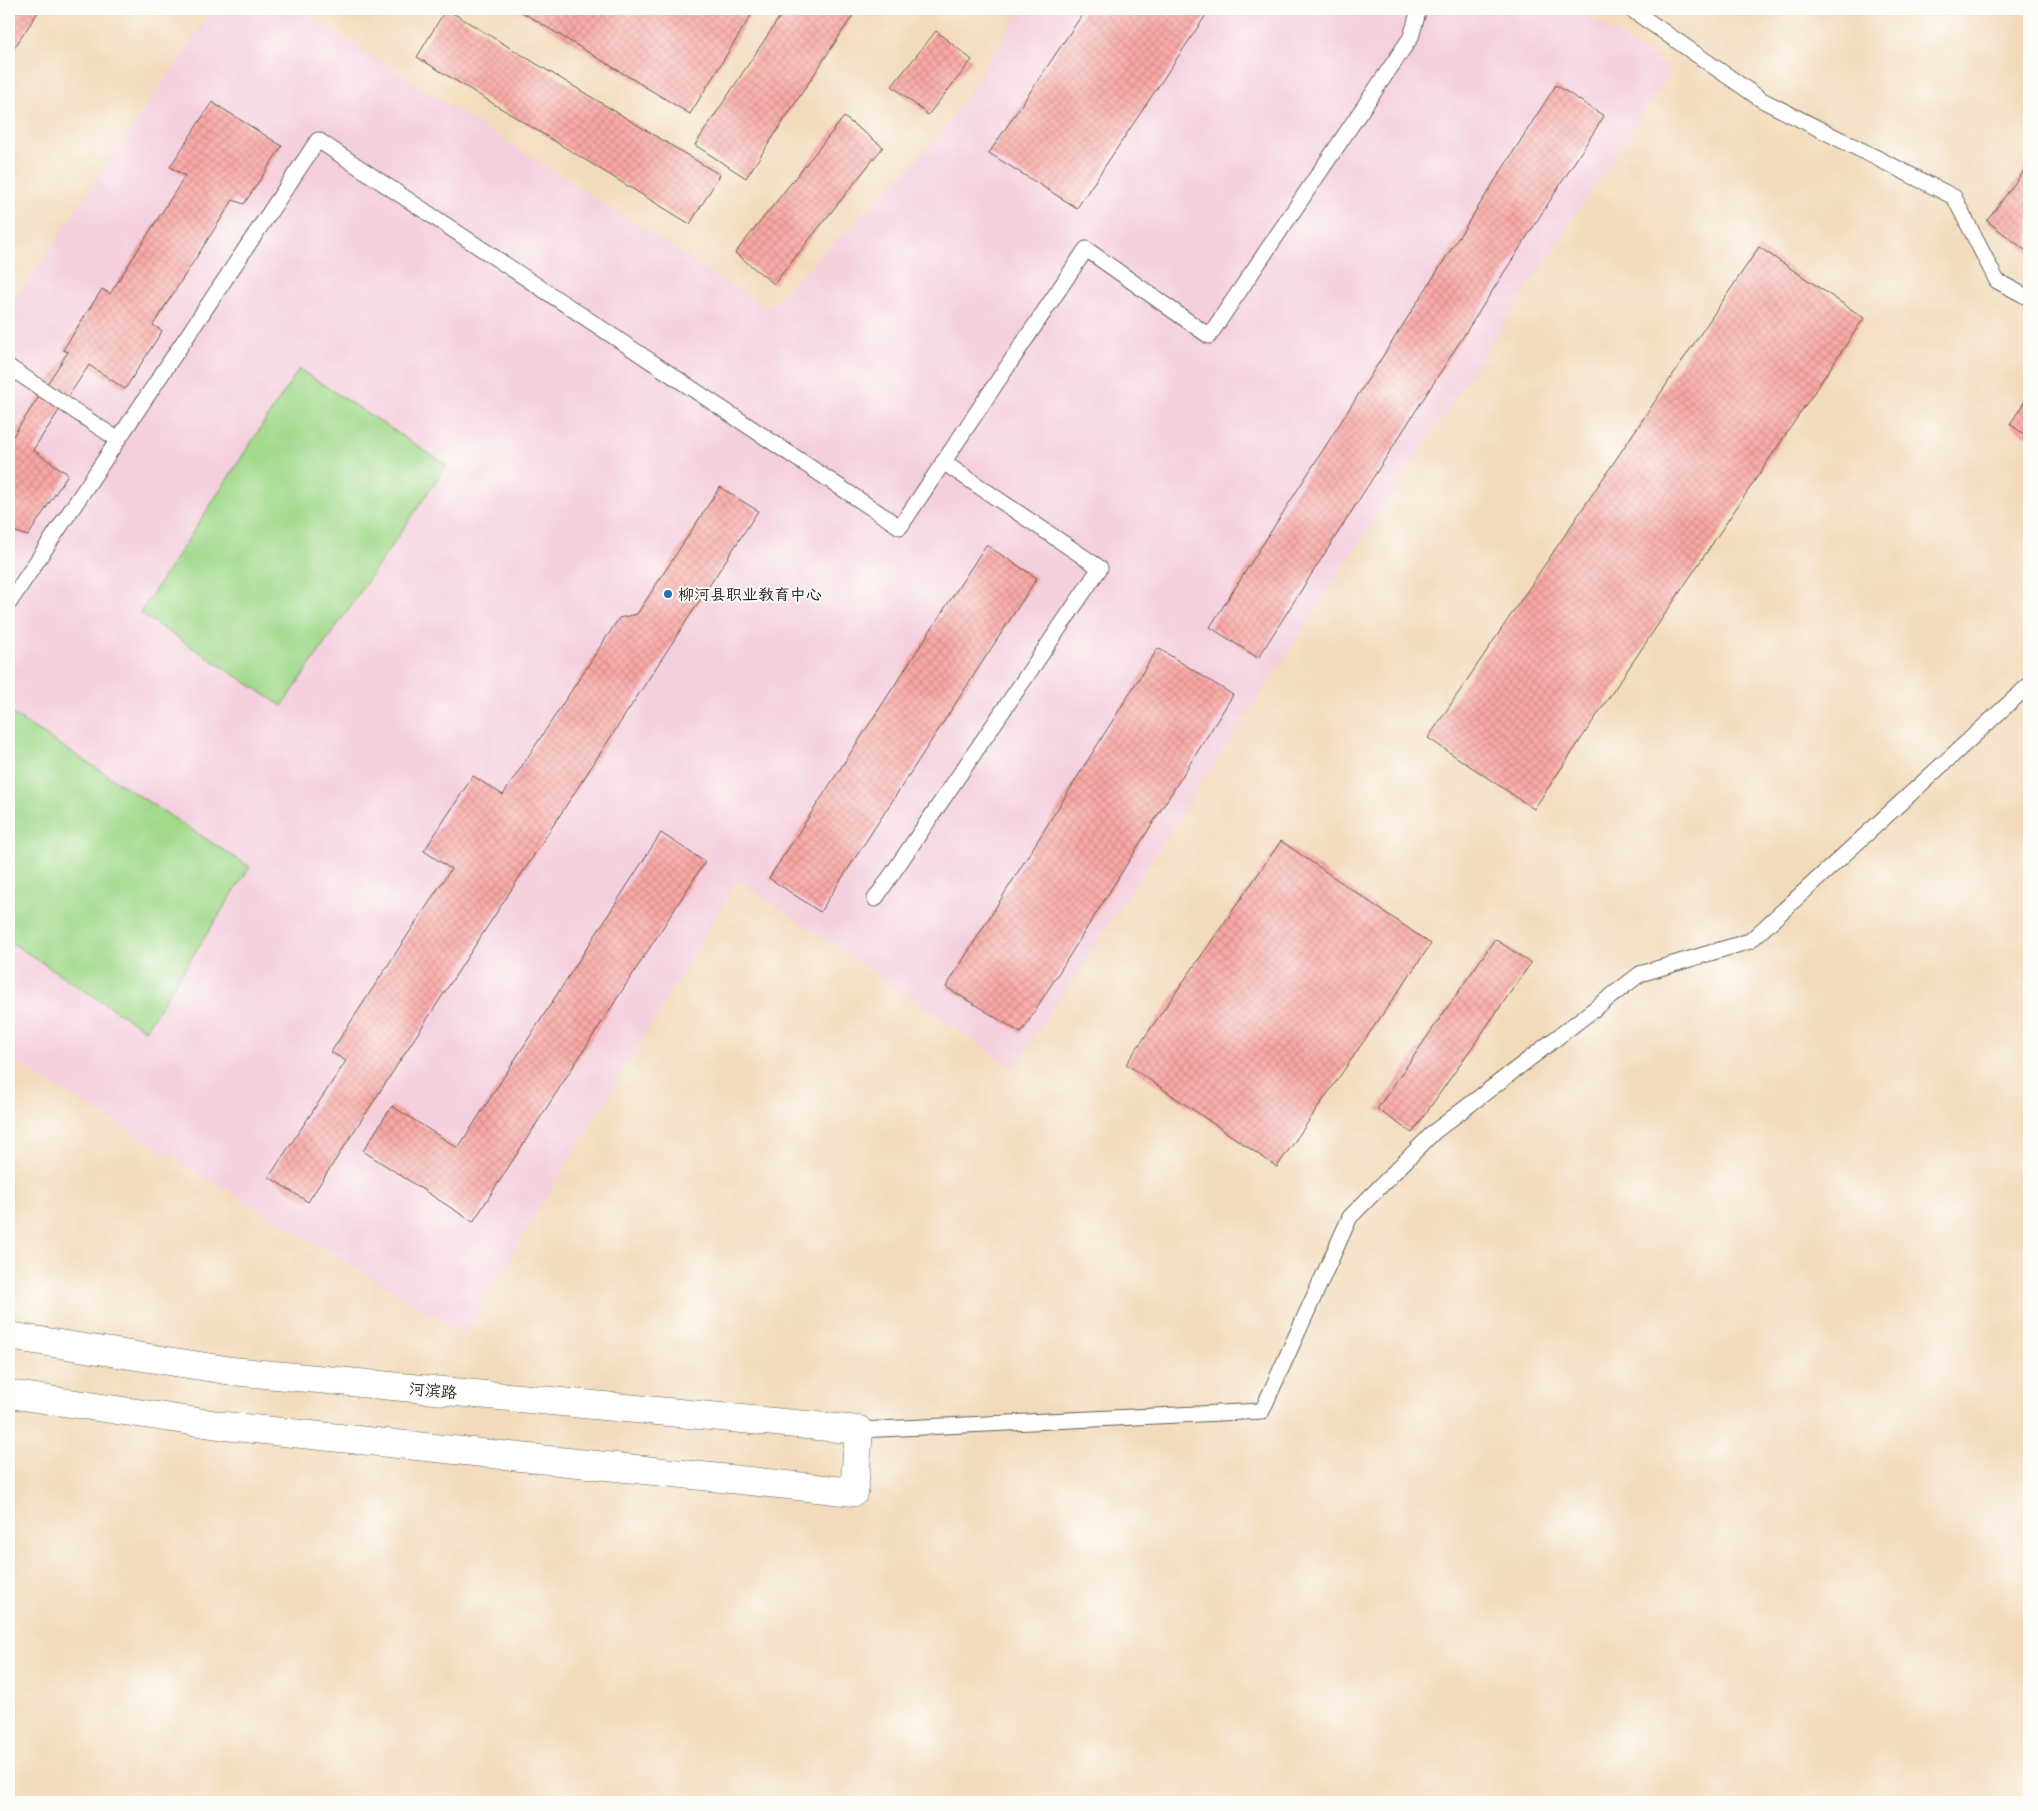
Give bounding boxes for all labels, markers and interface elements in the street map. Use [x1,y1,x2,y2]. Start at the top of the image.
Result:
place label: 柳河县职业教育中心 [678,585,822,605]
marker: 柳河县职业教育中心 [662,588,674,600]
street label: 河滨路 [408,1379,458,1403]

